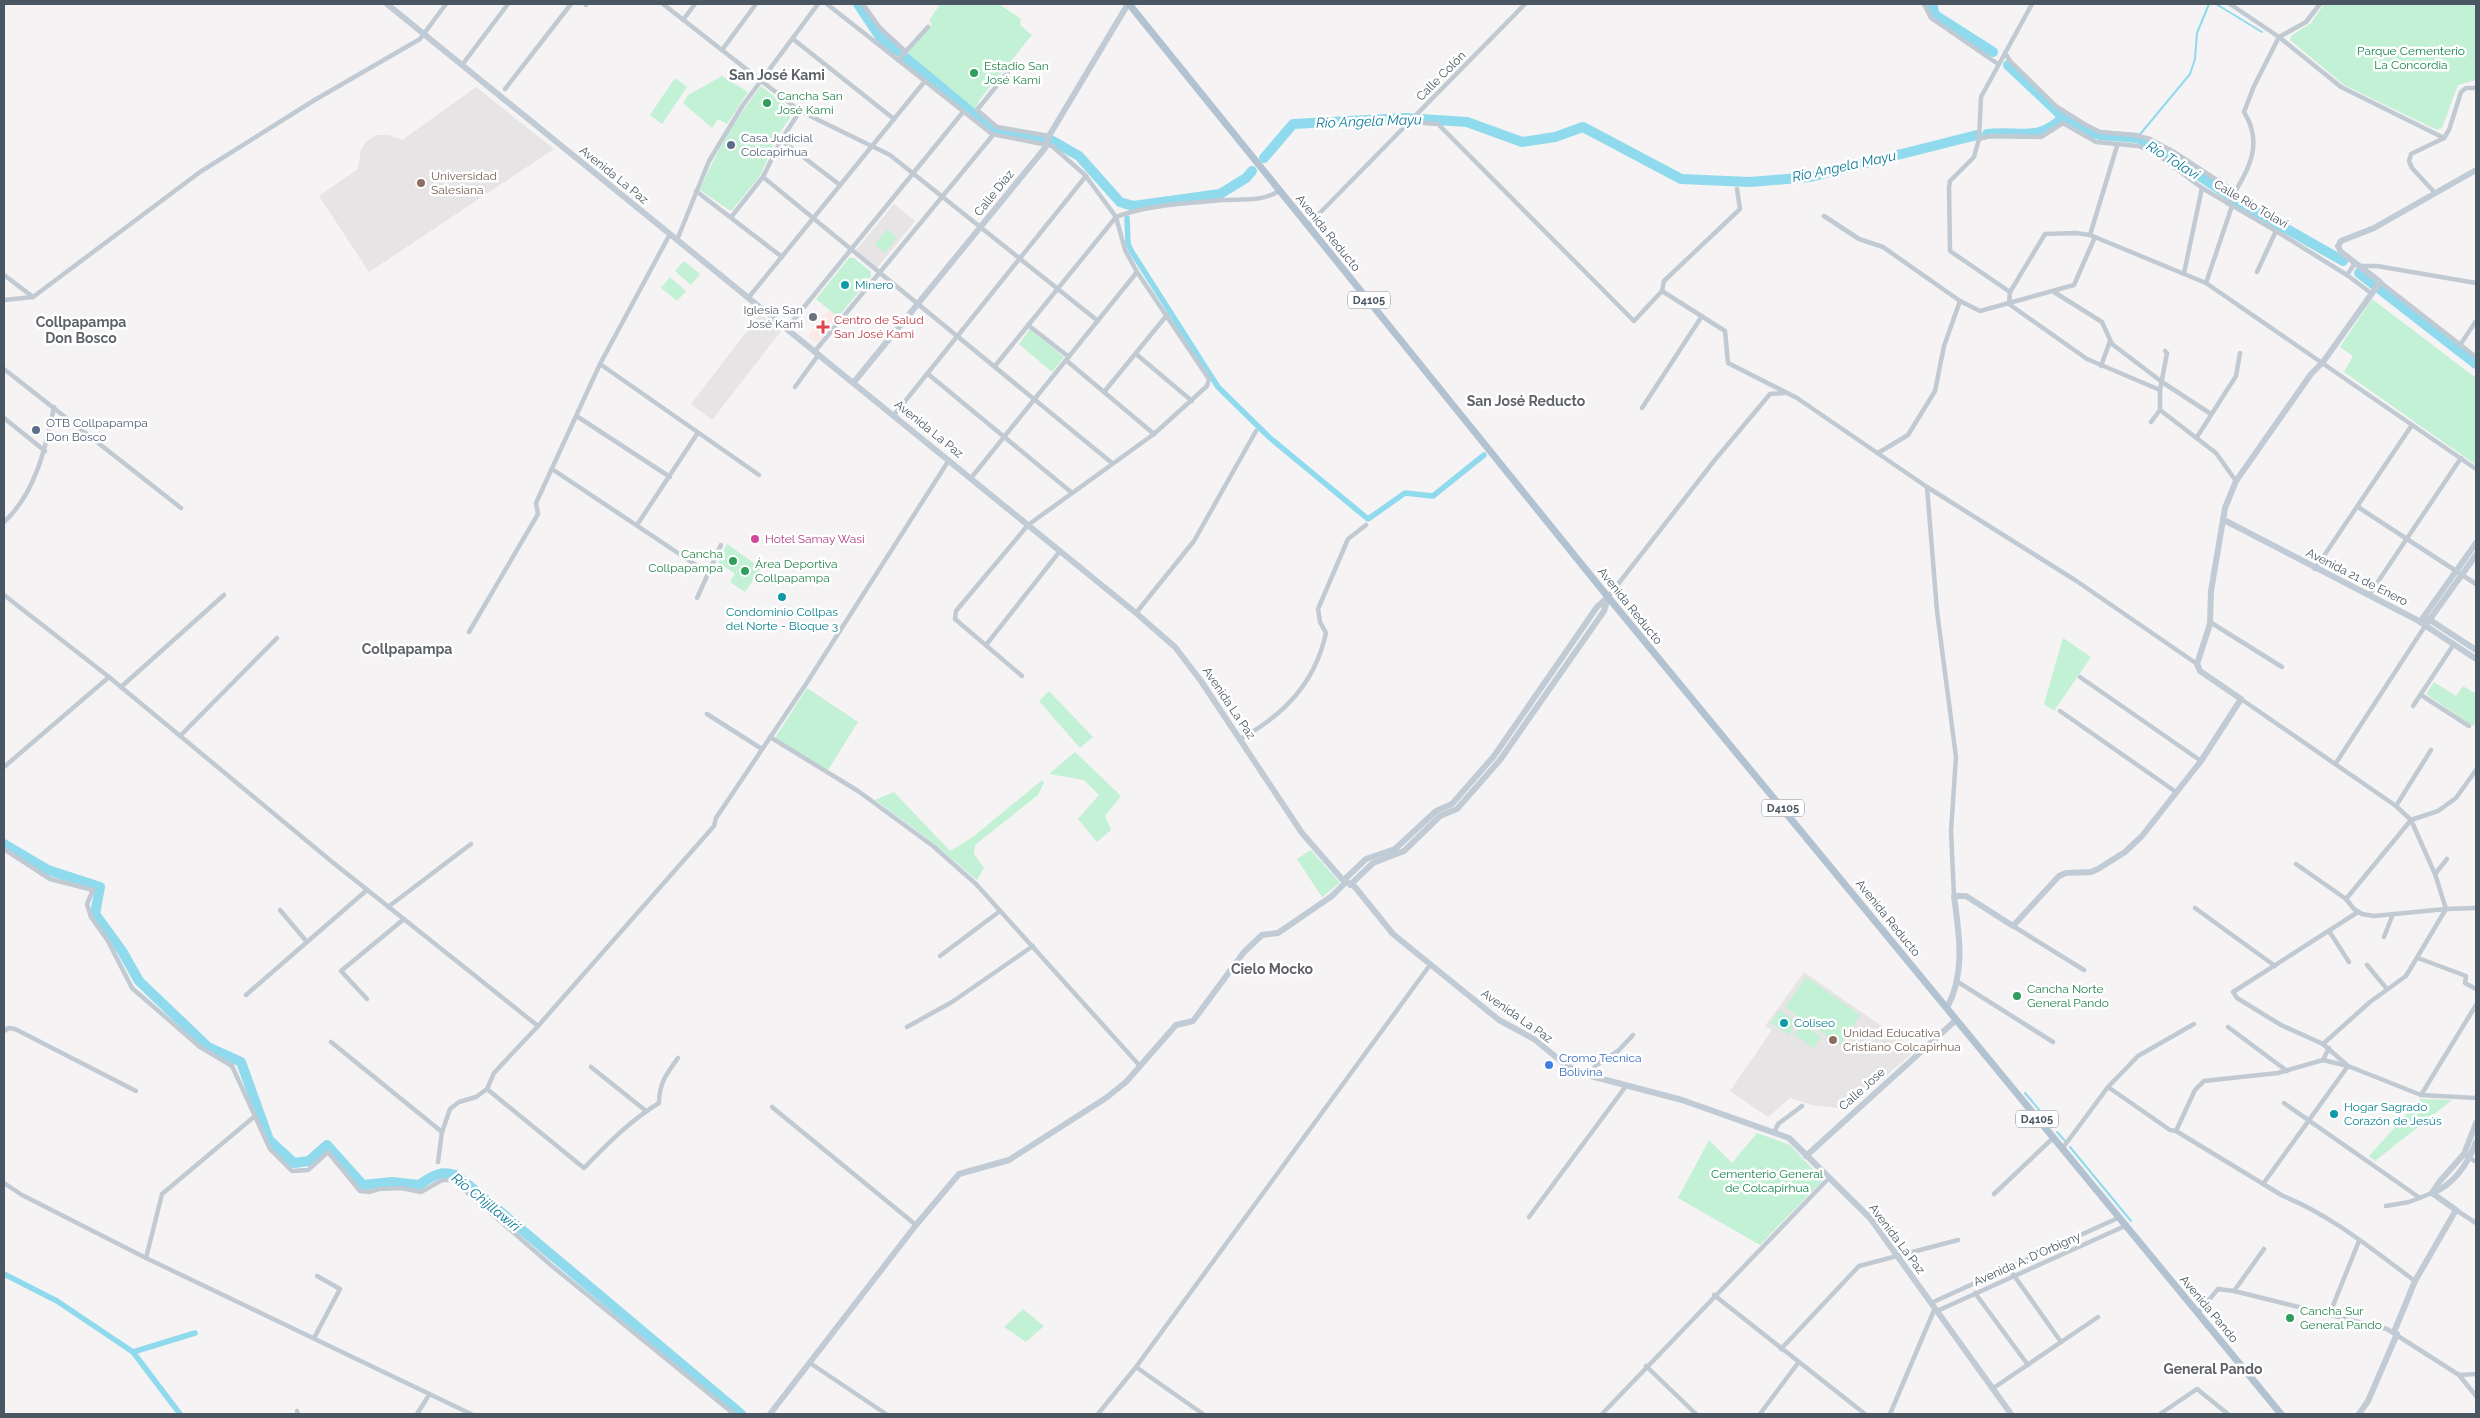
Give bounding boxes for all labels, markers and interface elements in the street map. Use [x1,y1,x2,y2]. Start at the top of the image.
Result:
park label: Parque Cementerio La Concordia [2357,44,2465,72]
street label: Calle Colón [1413,48,1469,104]
place label: Estadio San José Kami [984,59,1049,87]
district label: San José Kami [729,67,825,83]
marker: Estadio San José Kami [968,67,980,79]
place label: Cancha San José Kami [777,89,843,117]
marker: Cancha San José Kami [761,97,773,109]
water label: Río Angela Mayu [1316,111,1422,131]
place label: Casa Judicial Colcapirhua [741,131,814,159]
water label: Río Tolavi [2144,137,2203,183]
marker: Casa Judicial Colcapirhua [725,139,737,151]
street label: Avenida La Paz [577,143,651,207]
water label: Río Angela Mayu [1791,147,1897,185]
street label: Calle Díaz [971,167,1017,219]
place label: Universidad Salesiana [431,169,497,197]
marker: Universidad Salesiana [415,177,427,189]
street label: Calle Río Tolavi [2211,177,2291,231]
street label: Avenida Reducto [1293,192,1363,274]
place label: Minero [855,278,893,292]
marker: Minero [839,279,851,291]
road number: D4105 [1348,292,1390,308]
place label: Iglesia San José Kami [744,303,803,331]
marker: Iglesia San José Kami [807,311,819,323]
place label: Centro de Salud San José Kami [834,313,924,341]
district label: Collpapampa Don Bosco [36,314,126,346]
marker: Centro de Salud San José Kami [816,320,830,334]
district label: San José Reducto [1467,393,1586,409]
street label: Avenida La Paz [892,397,966,461]
place label: OTB Collpapampa Don Bosco [46,416,148,444]
marker: OTB Collpapampa Don Bosco [30,424,42,436]
place label: Hotel Samay Wasi [765,532,865,546]
marker: Hotel Samay Wasi [749,533,761,545]
street label: Avenida 21 de Enero [2304,545,2410,609]
place label: Cancha Collpapampa [648,547,723,575]
marker: Cancha Collpapampa [727,555,739,567]
place label: Área Deportiva Collpapampa [755,557,838,585]
marker: Área Deportiva Collpapampa [739,565,751,577]
street label: Avenida Reducto [1595,565,1665,647]
marker: Condominio Collpas del Norte - Bloque 3 [776,591,788,603]
place label: Condominio Collpas del Norte - Bloque 3 [726,605,838,633]
district label: Collpapampa [362,641,452,657]
street label: Avenida La Paz [1200,664,1258,742]
road number: D4105 [1762,800,1804,816]
street label: Avenida Reducto [1853,877,1923,959]
district label: Cielo Mocko [1231,961,1314,977]
place label: Cancha Norte General Pando [2027,982,2109,1010]
street label: Avenida La Paz [1479,986,1556,1046]
marker: Cancha Norte General Pando [2011,990,2023,1002]
place label: Coliseo [1794,1016,1835,1030]
marker: Coliseo [1778,1017,1790,1029]
place label: Unidad Educativa Cristiano Colcapirhua [1843,1026,1961,1054]
marker: Unidad Educativa Cristiano Colcapirhua [1827,1034,1839,1046]
place label: Cromo Tecnica Bolivina [1559,1051,1642,1079]
marker: Cromo Tecnica Bolivina [1543,1059,1555,1071]
street label: Calle Jose [1836,1065,1888,1113]
place label: Hogar Sagrado Corazón de Jesús [2344,1100,2442,1128]
marker: Hogar Sagrado Corazón de Jesús [2328,1108,2340,1120]
road number: D4105 [2016,1110,2058,1128]
park label: Cementerio General de Colcapirhua [1711,1167,1824,1195]
water label: Río Chijllawiri [449,1170,524,1235]
street label: Avenida La Paz [1866,1201,1928,1277]
street label: Avenida A. D'Orbigny [1971,1229,2083,1289]
street label: Avenida Pando [2177,1273,2241,1345]
place label: Cancha Sur General Pando [2300,1304,2382,1332]
marker: Cancha Sur General Pando [2284,1312,2296,1324]
district label: General Pando [2164,1361,2263,1377]

